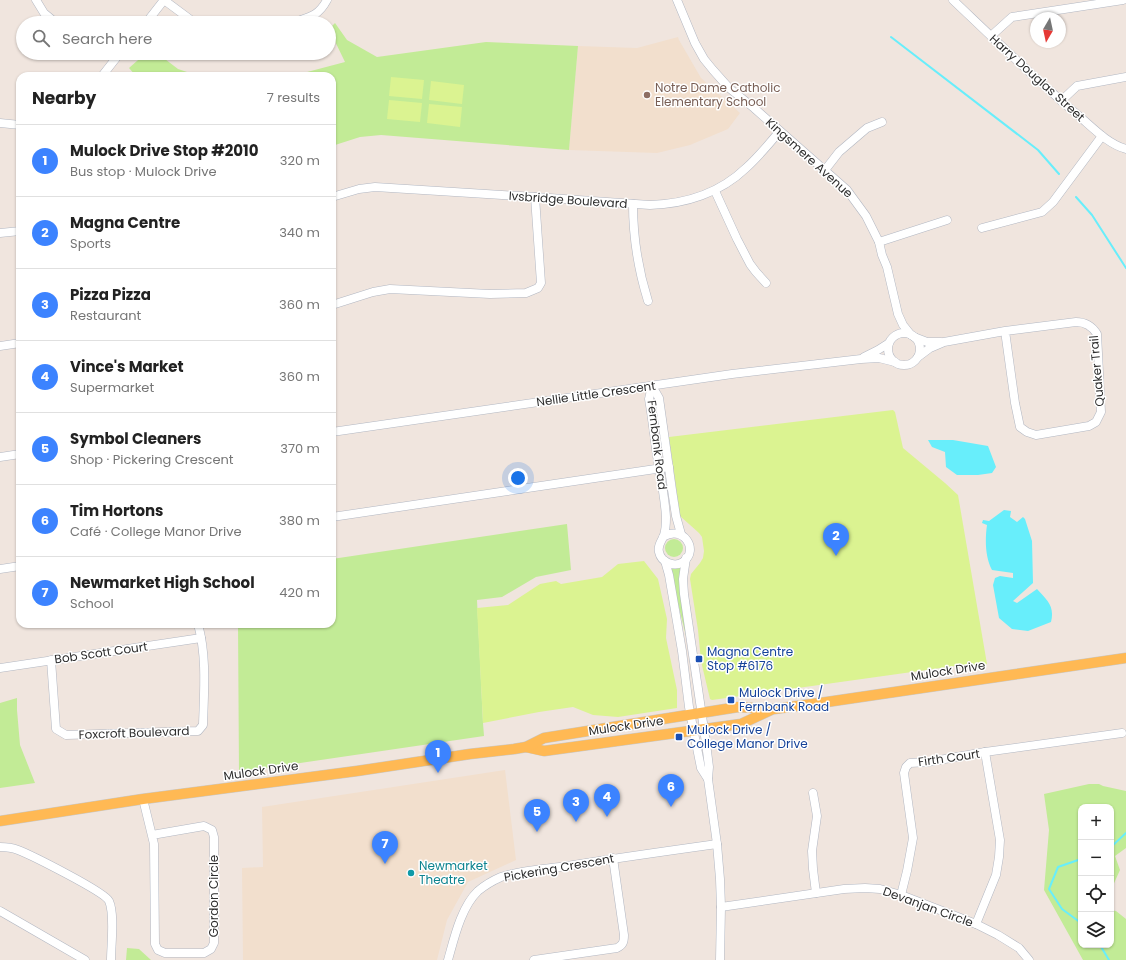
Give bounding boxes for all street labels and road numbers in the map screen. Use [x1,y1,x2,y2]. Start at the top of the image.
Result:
street label: Harry Douglas Street [986,30,1089,125]
street label: Kingsmere Avenue [762,114,857,201]
street label: Ivsbridge Boulevard [508,187,628,212]
street label: Quaker Trail [1085,335,1108,407]
street label: Nellie Little Crescent [535,377,657,410]
street label: Fernbank Road [644,399,671,491]
street label: Bob Scott Court [53,638,149,667]
street label: Mulock Drive [909,656,986,685]
street label: Mulock Drive [587,712,664,739]
street label: Foxcroft Boulevard [78,722,190,743]
street label: Firth Court [917,745,981,770]
street label: Mulock Drive [222,757,299,784]
street label: Pickering Crescent [503,849,615,886]
street label: Gordon Circle [205,855,222,937]
street label: Devanjan Circle [881,882,976,931]

